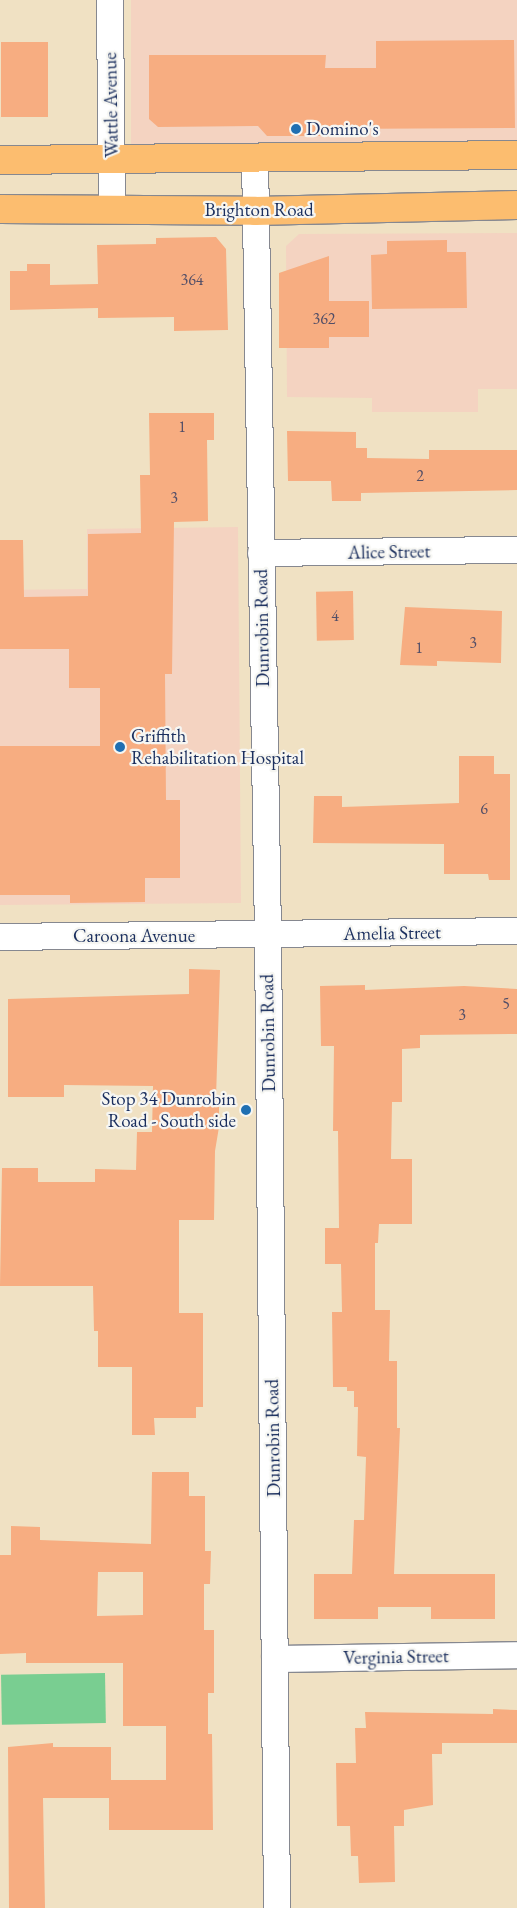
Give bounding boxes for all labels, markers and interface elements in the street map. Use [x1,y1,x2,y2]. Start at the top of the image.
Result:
street label: Wattle Avenue [99,52,123,158]
place label: Domino's [306,118,379,140]
marker: Domino's [290,123,302,135]
street label: Brighton Road [204,199,314,221]
house number: 364 [180,270,204,290]
house number: 362 [312,309,336,329]
house number: 1 [178,417,186,437]
house number: 2 [416,466,424,486]
house number: 3 [170,488,178,508]
street label: Alice Street [347,540,431,564]
street label: Dunrobin Road [250,569,274,687]
house number: 4 [331,606,339,626]
house number: 3 [469,633,477,653]
house number: 1 [415,638,423,658]
place label: Griffith Rehabilitation Hospital [131,725,304,769]
marker: Griffith Rehabilitation Hospital [113,740,127,754]
house number: 6 [480,799,488,819]
street label: Amelia Street [343,921,441,945]
street label: Caroona Avenue [73,925,195,947]
street label: Dunrobin Road [256,974,280,1092]
house number: 5 [502,994,510,1014]
house number: 3 [458,1005,466,1025]
place label: Stop 34 Dunrobin Road - South side [101,1088,236,1132]
marker: Stop 34 Dunrobin Road - South side [240,1104,252,1116]
street label: Dunrobin Road [261,1379,285,1497]
street label: Verginia Street [343,1645,449,1669]

